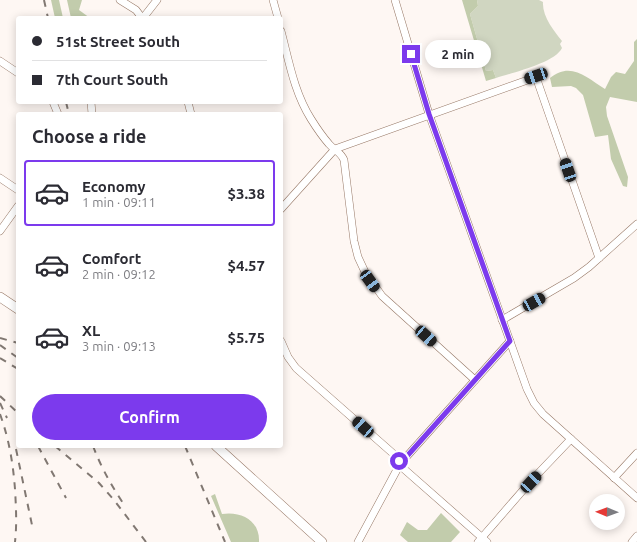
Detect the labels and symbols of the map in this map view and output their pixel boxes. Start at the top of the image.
callout: 2 min [425,40,491,68]
route end [402,45,420,63]
car [523,66,549,86]
car [558,157,578,183]
car [358,268,382,294]
car [521,291,547,313]
car [413,324,439,348]
car [350,415,376,439]
route start [390,452,408,470]
car [518,469,544,495]
north arrow [589,494,625,530]

